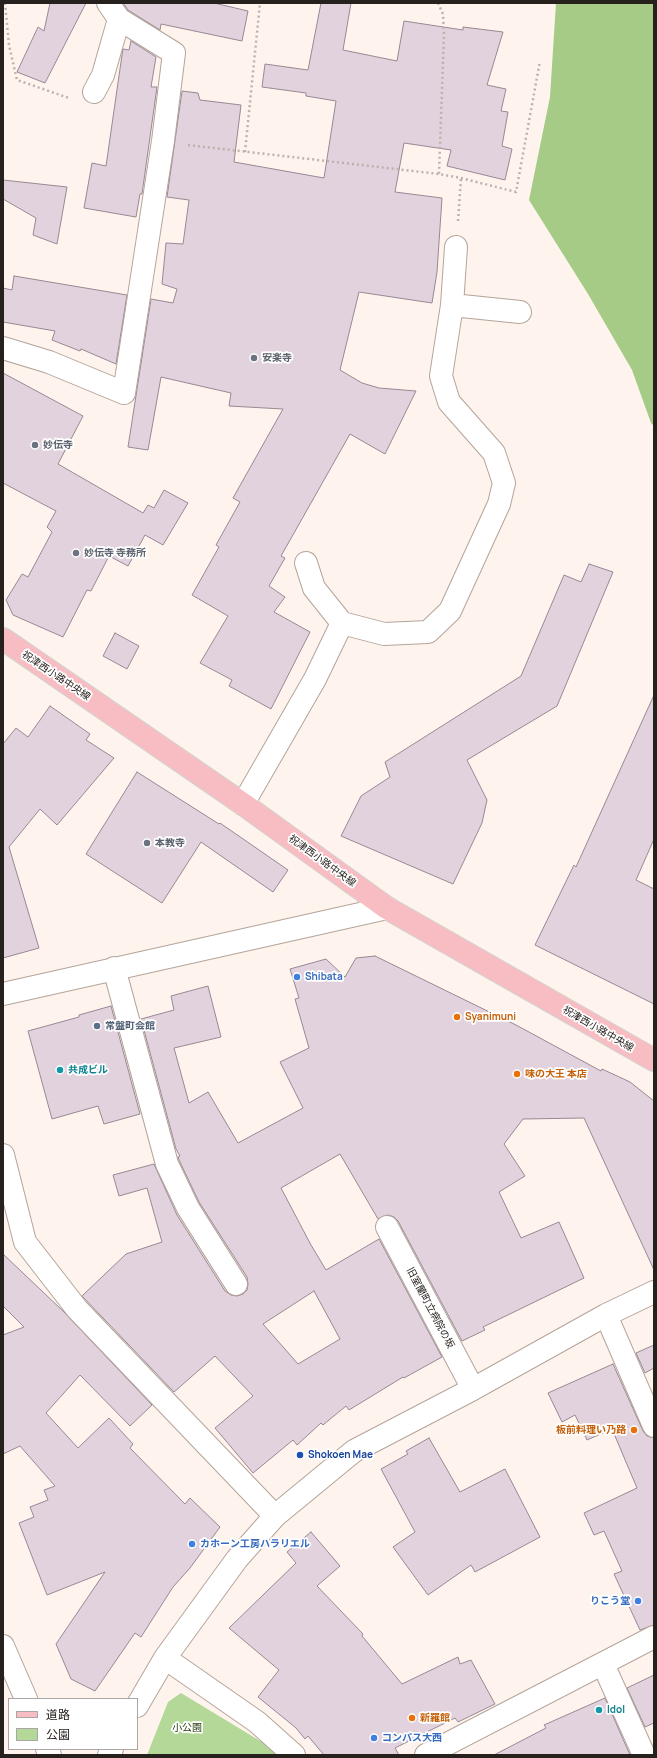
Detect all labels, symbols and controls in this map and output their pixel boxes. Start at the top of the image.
place label: 安楽寺 [262,352,292,364]
marker: 安楽寺 [249,353,259,363]
place label: 妙伝寺 [43,439,73,451]
marker: 妙伝寺 [30,440,40,450]
place label: 妙伝寺 寺務所 [84,547,146,559]
marker: 妙伝寺 寺務所 [71,548,81,558]
street label: 祝津西小路中央線 [19,649,93,703]
street label: 祝津西小路中央線 [286,833,358,889]
place label: 本教寺 [155,837,185,849]
marker: 本教寺 [142,838,152,848]
place label: Shibata [305,971,343,983]
marker: Shibata [292,972,302,982]
street label: 祝津西小路中央線 [560,1004,636,1054]
place label: Syanimuni [465,1011,516,1023]
marker: Syanimuni [452,1012,462,1022]
place label: 常盤町会館 [105,1020,155,1032]
marker: 常盤町会館 [92,1021,102,1031]
place label: 共成ビル [68,1064,108,1076]
marker: 共成ビル [55,1065,65,1075]
place label: 味の大王 本店 [525,1068,587,1080]
marker: 味の大王 本店 [512,1069,522,1079]
street label: 旧室蘭町立病院の坂 [404,1265,456,1351]
place label: 板前料理い乃路 [556,1424,626,1436]
marker: 板前料理い乃路 [629,1425,639,1435]
place label: Shokoen Mae [308,1449,373,1461]
marker: Shokoen Mae [295,1450,305,1460]
place label: カホーン工房ハラリエル [200,1538,310,1550]
marker: カホーン工房ハラリエル [187,1539,197,1549]
place label: りこう堂 [590,1595,630,1607]
marker: りこう堂 [633,1596,643,1606]
legend [8,1698,138,1750]
place label: Idol [607,1704,625,1716]
marker: Idol [594,1705,604,1715]
text: 道路 [46,1706,70,1723]
place label: 新羅館 [420,1712,450,1724]
marker: 新羅館 [407,1713,417,1723]
park label: 小公園 [172,1722,202,1734]
text: 公園 [46,1726,70,1743]
place label: コンパス大西 [382,1732,442,1744]
marker: コンパス大西 [369,1733,379,1743]

